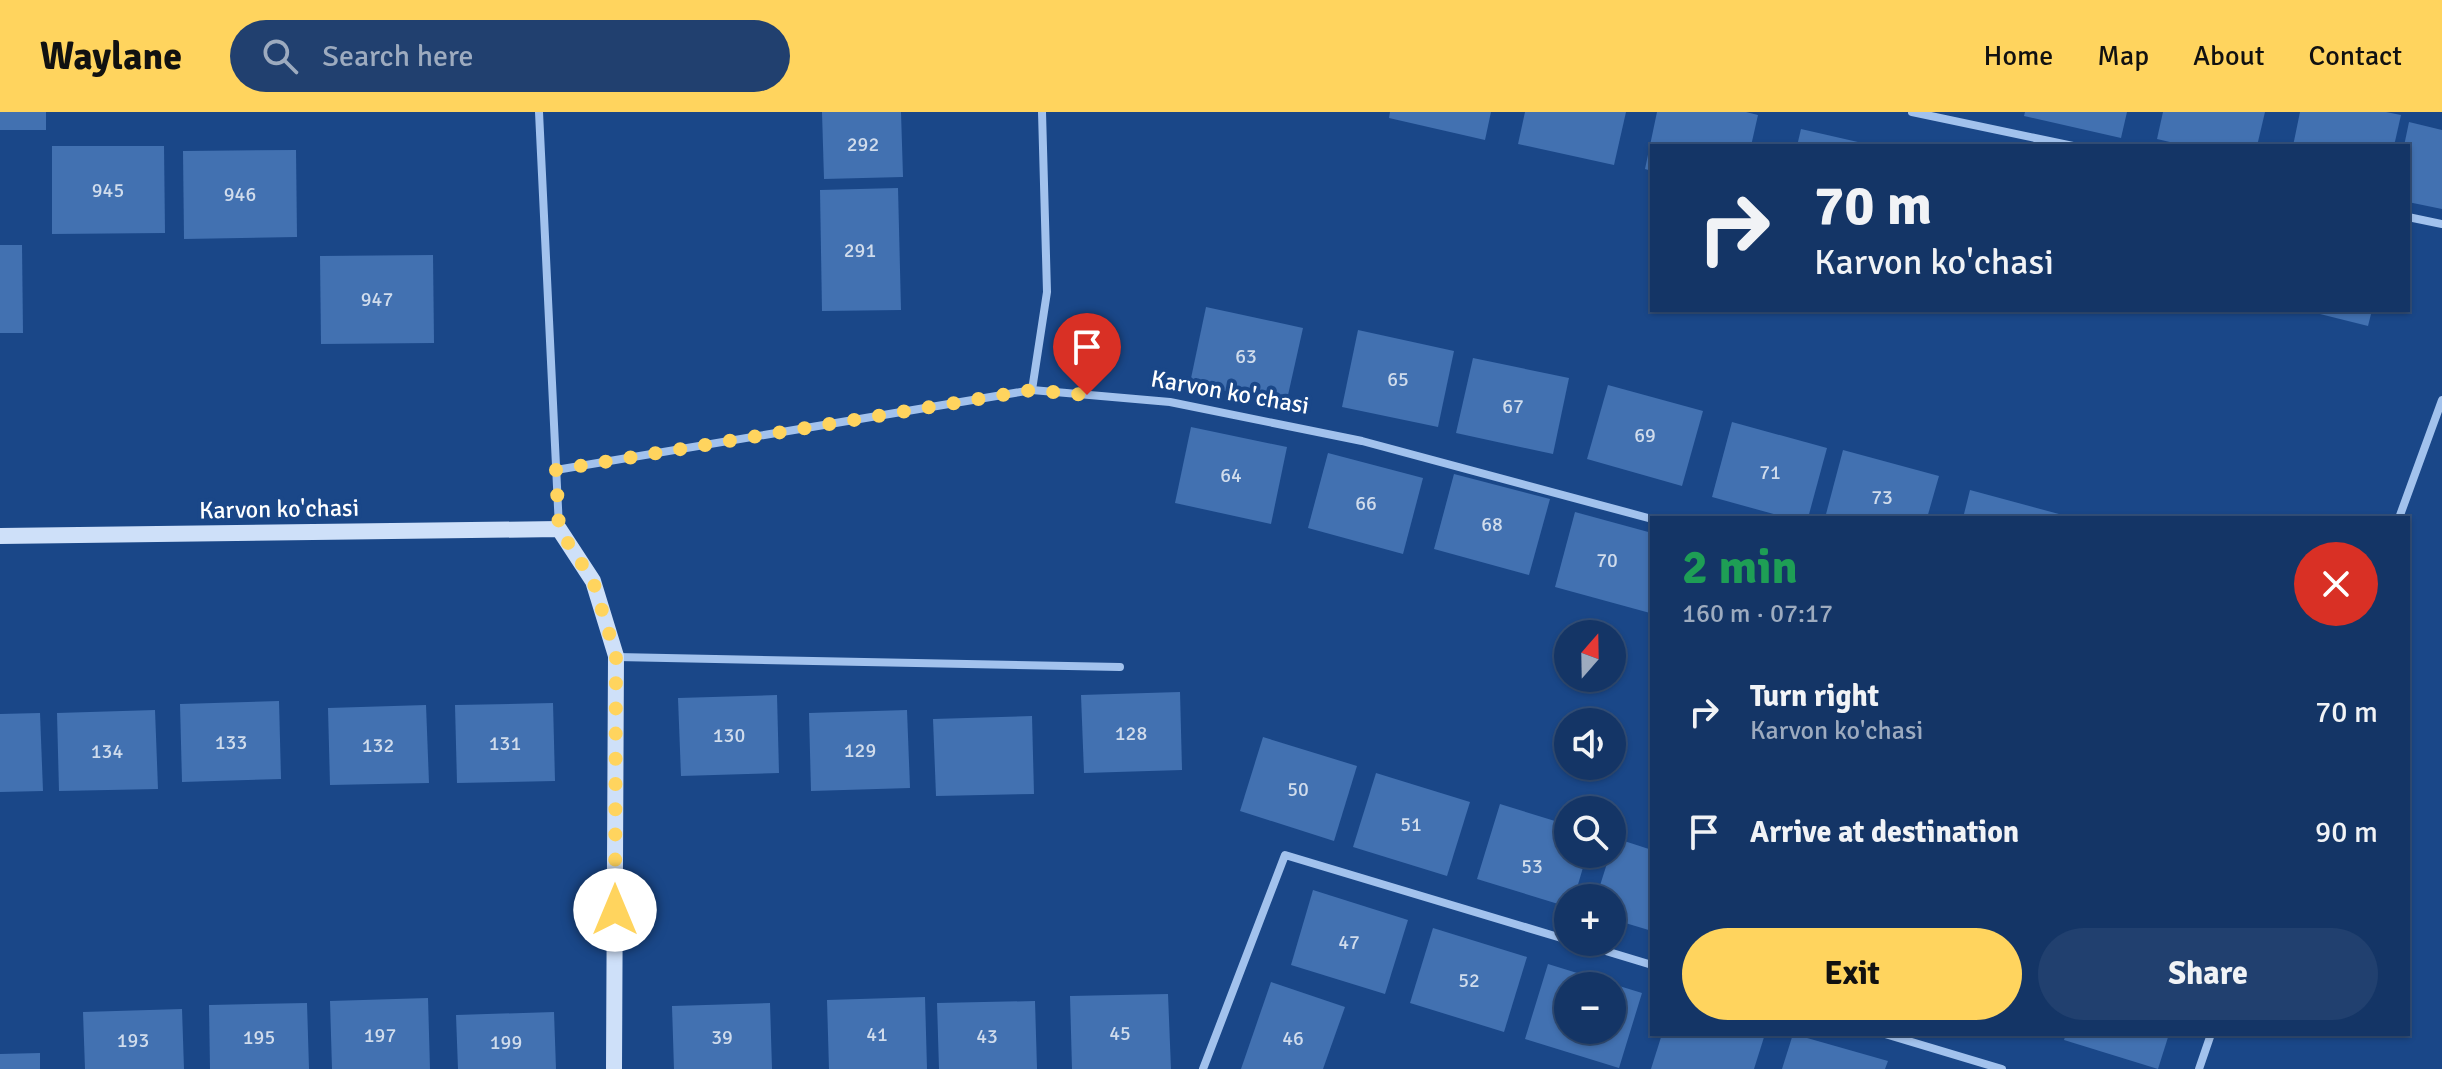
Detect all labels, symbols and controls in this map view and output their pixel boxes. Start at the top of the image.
search box [230,20,790,92]
text: Waylane [40,33,182,80]
icon: search [258,34,302,78]
text: Search here [322,38,474,75]
text: Home [1984,39,2053,73]
text: Map [2097,39,2149,73]
text: About [2193,39,2265,73]
text: Contact [2309,39,2402,73]
house number: 292 [847,132,879,157]
text: 70 m [1814,171,1932,240]
icon: right [1682,176,1786,280]
house number: 945 [92,178,124,203]
house number: 946 [224,182,256,207]
house number: 291 [844,238,876,263]
text: Karvon ko'chasi [1814,240,2054,285]
house number: 947 [361,287,393,312]
pin [1053,313,1121,395]
icon: arrive [1065,325,1109,369]
house number: 63 [1235,344,1257,369]
street label: Karvon ko'chasi [1149,363,1311,421]
house number: 65 [1387,367,1409,392]
house number: 67 [1502,394,1524,419]
house number: 69 [1634,423,1656,448]
house number: 71 [1759,460,1781,485]
house number: 64 [1220,463,1242,488]
house number: 73 [1871,485,1893,510]
house number: 66 [1355,491,1377,516]
street label: Karvon ko'chasi [199,493,359,525]
house number: 68 [1481,512,1503,537]
text: 2 min [1682,538,1798,597]
button: close [2294,542,2378,626]
house number: 70 [1596,548,1618,573]
text: 160 m · 07:17 [1682,598,1833,630]
north arrow [1554,620,1626,692]
map controls [1554,620,1626,1044]
text: Turn right [1750,678,1879,715]
icon: right [1682,690,1726,734]
text: 70 m [2315,694,2378,731]
button: sound [1554,708,1626,780]
text: Karvon ko'chasi [1750,715,1923,747]
house number: 128 [1115,721,1147,746]
house number: 130 [713,723,745,748]
house number: 133 [215,730,247,755]
house number: 131 [489,731,521,756]
house number: 132 [362,733,394,758]
house number: 129 [844,738,876,763]
house number: 134 [91,739,123,764]
house number: 50 [1287,777,1309,802]
button: search [1554,796,1626,868]
icon: arrive [1682,810,1726,854]
house number: 51 [1400,812,1422,837]
text: Arrive at destination [1750,814,2019,851]
text: 90 m [2315,814,2378,851]
house number: 53 [1521,854,1543,879]
position arrow [573,868,657,952]
button: + [1554,884,1626,956]
button: Exit [1682,928,2022,1020]
button: Share [2038,928,2378,1020]
house number: 47 [1338,930,1360,955]
house number: 52 [1458,968,1480,993]
button: − [1554,972,1626,1044]
house number: 45 [1109,1021,1131,1046]
house number: 41 [866,1022,888,1047]
house number: 197 [364,1023,396,1048]
house number: 43 [976,1024,998,1049]
house number: 195 [243,1025,275,1050]
house number: 39 [711,1025,733,1050]
house number: 46 [1282,1026,1304,1051]
house number: 193 [117,1028,149,1053]
house number: 199 [490,1030,522,1055]

